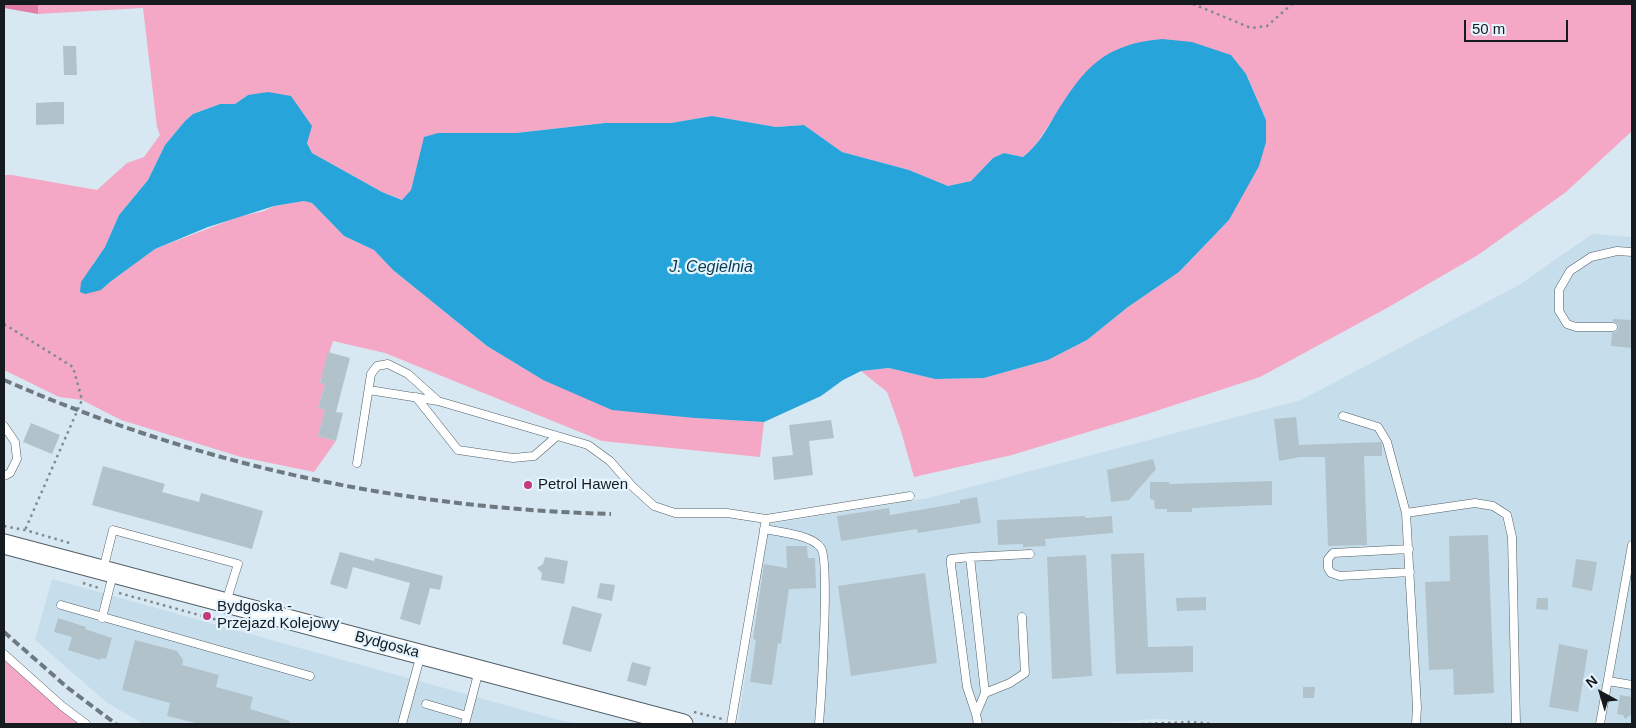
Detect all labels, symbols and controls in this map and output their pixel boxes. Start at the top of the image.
scale bar [1466,10,1570,42]
text: 50 m [1472,20,1505,37]
water label: J. Cegielnia [669,258,753,278]
place label: Petrol Hawen [538,476,628,494]
marker: Petrol Hawen [522,479,534,491]
place label: Bydgoska - Przejazd Kolejowy [217,598,340,633]
marker: Bydgoska - Przejazd Kolejowy [201,610,213,622]
street label: Bydgoska [353,628,421,662]
north arrow [1576,668,1626,718]
text: N [1583,672,1601,691]

